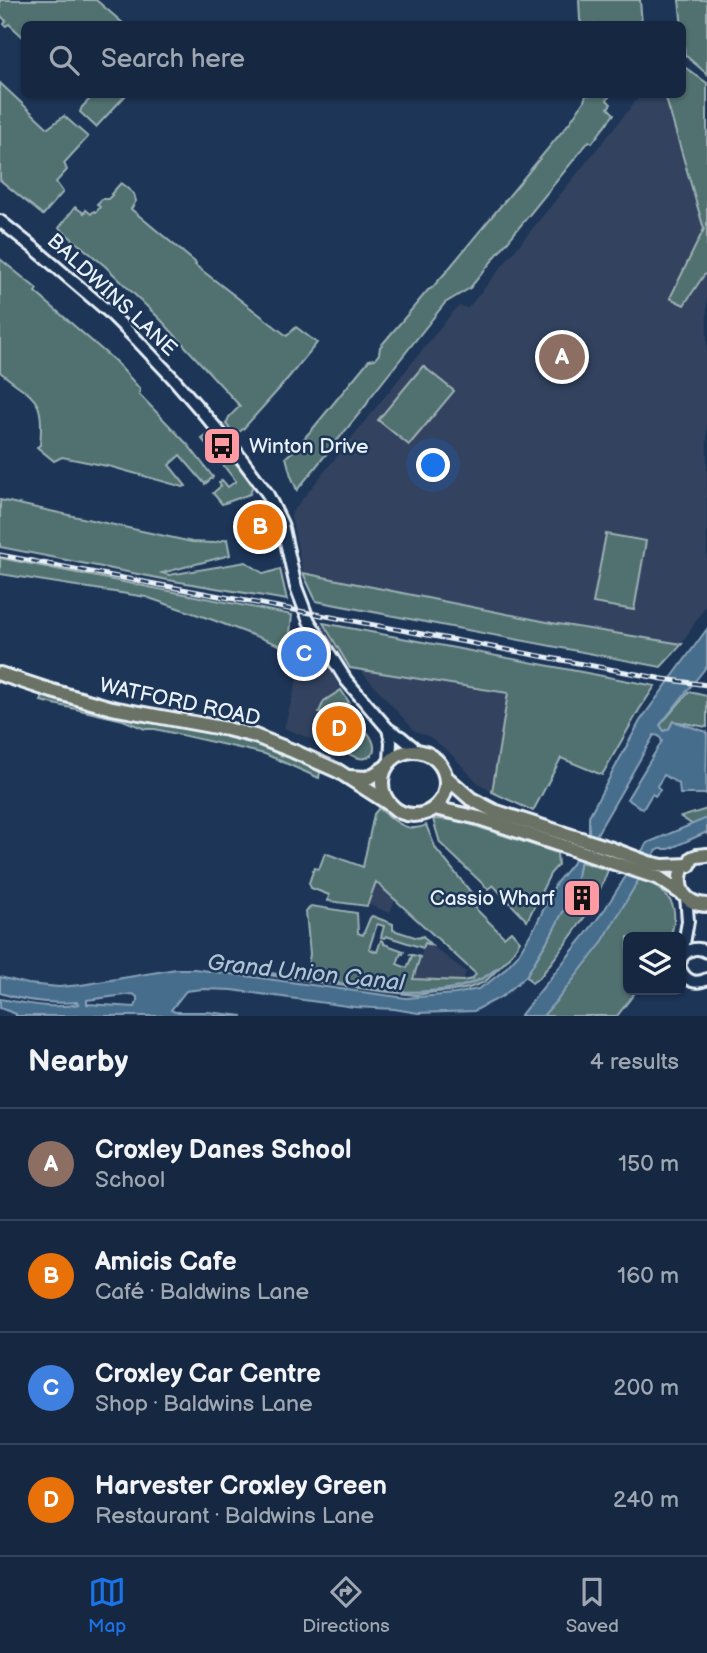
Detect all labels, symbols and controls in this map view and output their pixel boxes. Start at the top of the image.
search box [21,21,686,98]
icon: search [45,41,83,79]
text: Search here [101,44,245,75]
street label: BALDWINS LANE [42,228,182,362]
pin: A [539,331,585,383]
bus stop icon: Winton Drive [201,425,243,467]
place label: Winton Drive [249,434,369,459]
your location [416,448,450,482]
pin: B [237,501,283,553]
pin: C [281,628,327,680]
street label: WATFORD ROAD [97,673,263,731]
pin: D [316,703,362,755]
building icon: Cassio Wharf [561,877,603,919]
place label: Cassio Wharf [430,886,556,911]
map controls [623,932,686,995]
button: layers [623,932,686,995]
water label: Grand Union Canal [206,949,407,997]
text: Nearby [28,1044,128,1080]
text: 4 results [590,1048,679,1076]
text: Croxley Danes School [95,1135,352,1166]
text: A [44,1150,58,1178]
text: 150 m [618,1150,679,1178]
text: School [95,1166,165,1194]
text: Amicis Cafe [95,1247,237,1278]
text: B [43,1262,59,1290]
text: 160 m [617,1262,679,1290]
text: Café · Baldwins Lane [95,1278,309,1306]
text: Croxley Car Centre [95,1359,321,1390]
text: C [43,1374,59,1402]
text: 200 m [613,1374,679,1402]
text: Shop · Baldwins Lane [95,1390,313,1418]
text: Harvester Croxley Green [95,1471,387,1502]
text: D [43,1486,59,1514]
text: 240 m [613,1486,679,1514]
text: Restaurant · Baldwins Lane [95,1502,374,1530]
tab: Map [88,1573,126,1638]
tab: Directions [302,1573,390,1638]
tab: Saved [566,1573,619,1638]

